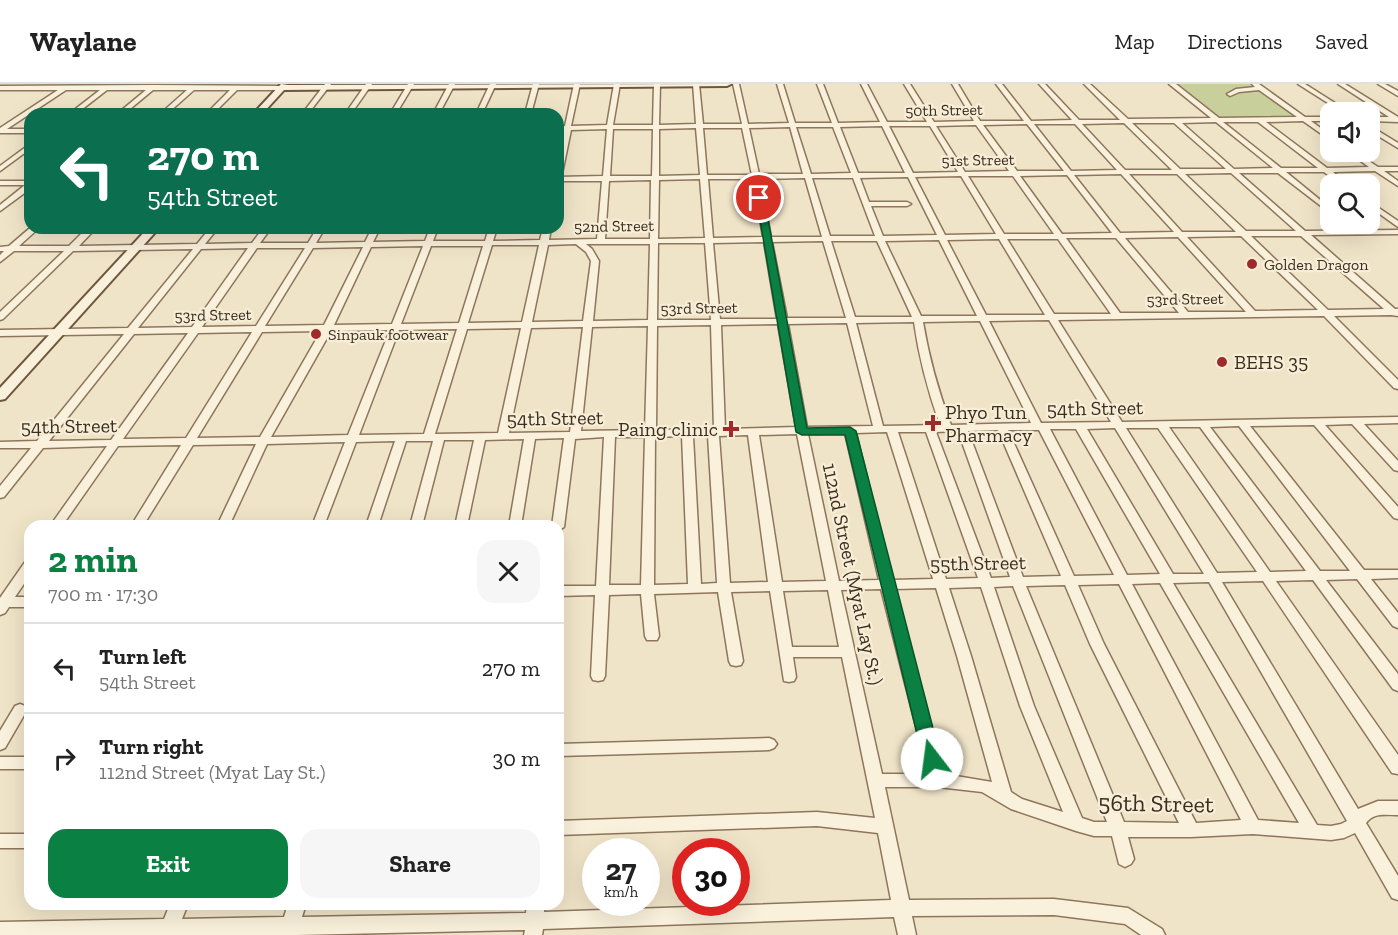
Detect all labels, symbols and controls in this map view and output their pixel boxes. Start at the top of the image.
text: Waylane [30,25,137,58]
text: Map [1115,29,1155,54]
text: Directions [1188,29,1282,54]
text: Saved [1315,29,1368,54]
street label: 50th Street [905,100,983,120]
map controls [1320,102,1380,234]
button: sound [1320,102,1380,162]
text: 270 m [147,130,259,181]
icon: left [48,132,126,210]
street label: 51st Street [941,150,1015,170]
pin [733,172,784,223]
button: search [1320,174,1380,234]
text: 54th Street [147,181,278,213]
icon: arrive [742,181,775,214]
street label: 52nd Street [574,216,654,236]
place label: Golden Dragon [1264,255,1369,274]
marker: Golden Dragon [1245,257,1259,271]
street label: 53rd Street [1146,289,1224,309]
street label: 53rd Street [660,298,738,318]
street label: 53rd Street [174,305,252,325]
place label: Sinpauk footwear [328,325,449,344]
marker: Sinpauk footwear [309,327,323,341]
place label: BEHS 35 [1234,350,1308,374]
marker: BEHS 35 [1215,355,1229,369]
street label: 54th Street [1046,395,1144,421]
place label: Phyo Tun Pharmacy [945,400,1033,447]
street label: 54th Street [506,405,604,431]
street label: 54th Street [20,413,118,439]
marker: Phyo Tun Pharmacy [926,416,940,430]
place label: Paing clinic [618,417,718,441]
marker: Paing clinic [722,420,740,438]
street label: 112nd Street (Myat Lay St.) [818,461,888,687]
text: 2 min [48,538,138,581]
button: close [477,540,540,603]
street label: 55th Street [930,550,1027,576]
text: 700 m · 17:30 [48,582,158,606]
text: Turn left [99,643,186,670]
icon: left [48,652,81,685]
text: 270 m [482,655,540,682]
text: 54th Street [99,670,196,694]
position arrow [900,727,964,791]
text: Turn right [99,733,203,760]
icon: right [48,742,81,775]
text: 30 m [493,745,540,772]
text: 112nd Street (Myat Lay St.) [99,760,325,784]
street label: 56th Street [1098,787,1214,819]
button: Exit [48,829,288,898]
button: Share [300,829,540,898]
speed limit sign: 30 [672,838,750,916]
text: 27 [606,852,636,888]
text: km/h [604,883,638,901]

